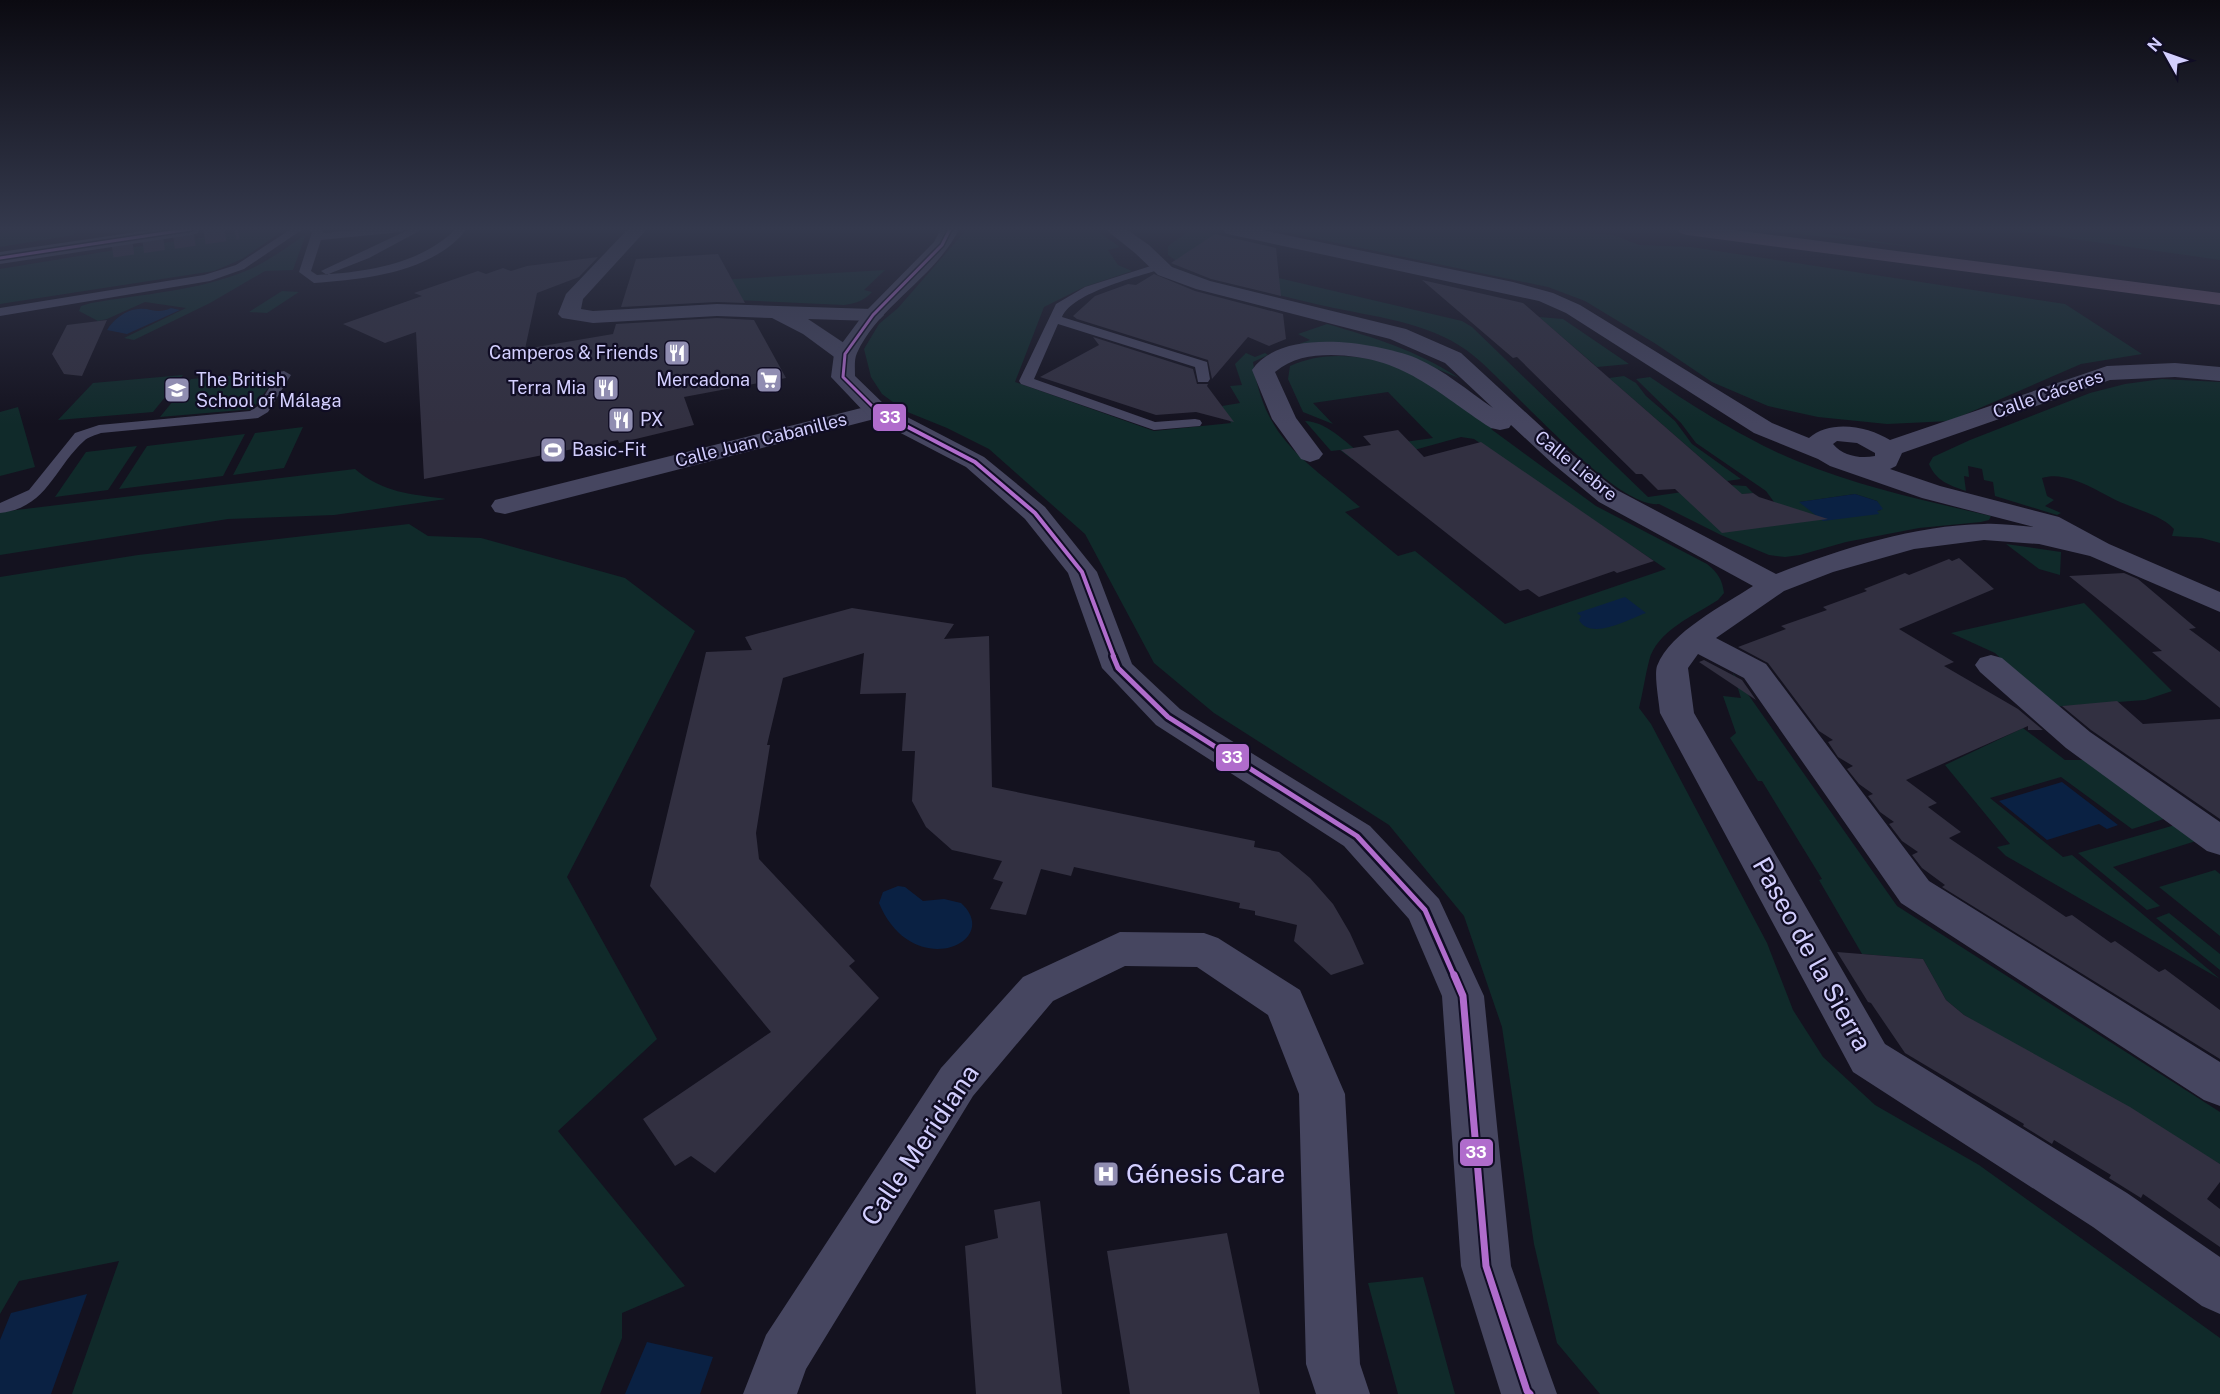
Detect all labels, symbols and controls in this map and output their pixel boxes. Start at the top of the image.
north arrow [2136,24,2196,84]
text: N [2144,34,2166,56]
restaurant icon: Camperos & Friends [662,338,692,368]
place label: Camperos & Friends [489,342,658,363]
supermarket icon: Mercadona [754,365,784,395]
street label: Calle Cáceres [1990,365,2106,422]
place label: The British School of Málaga [196,369,341,411]
place label: Mercadona [656,369,750,390]
restaurant icon: Terra Mia [591,373,621,403]
school or university icon: The British School of Málaga [162,375,192,405]
place label: Terra Mia [508,377,586,398]
line badge: 33 [872,403,907,432]
restaurant icon: PX [606,405,636,435]
street label: Calle Juan Cabanilles [673,408,849,471]
text: 33 [879,408,901,427]
place label: PX [640,409,663,430]
street label: Calle Liebre [1531,426,1622,505]
sports icon: Basic-Fit [538,435,568,465]
place label: Basic-Fit [572,439,646,460]
line badge: 33 [1215,743,1250,772]
text: 33 [1221,748,1243,767]
street label: Paseo de la Sierra [1746,852,1879,1056]
street label: Calle Meridiana [854,1058,985,1231]
line badge: 33 [1459,1138,1494,1167]
text: 33 [1465,1143,1487,1162]
place label: Génesis Care [1126,1158,1285,1189]
hospital icon: Génesis Care [1091,1159,1121,1189]

